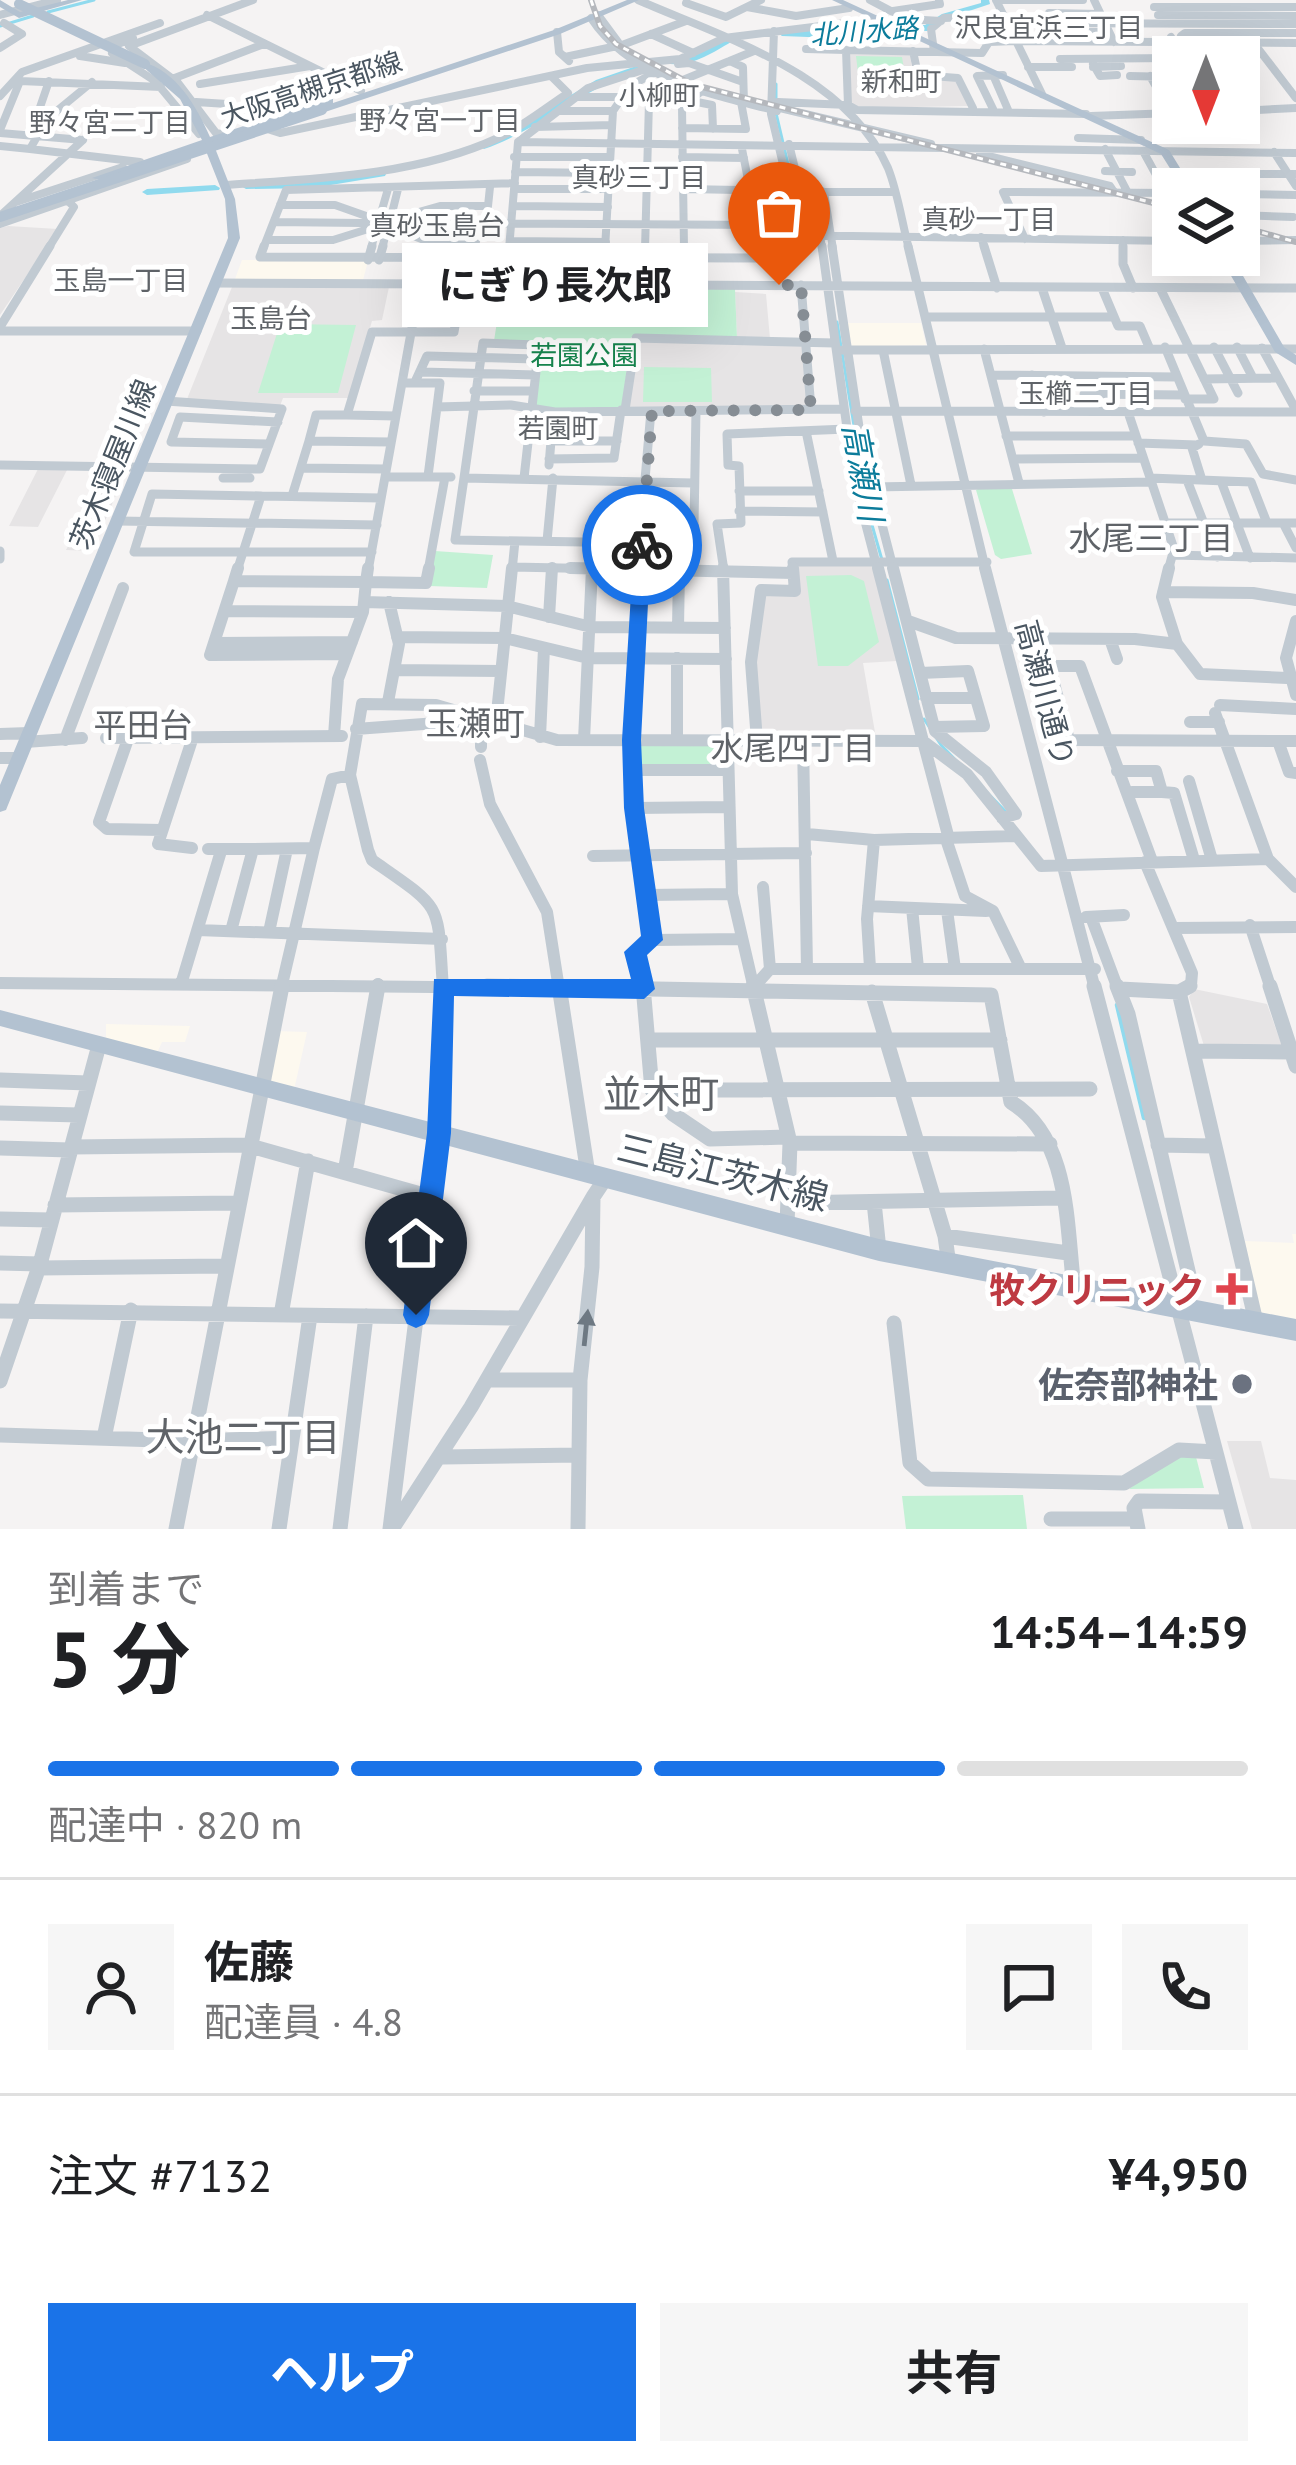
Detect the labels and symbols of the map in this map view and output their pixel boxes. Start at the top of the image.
water label: 北川水路 [809,10,921,52]
district label: 沢良宜浜三丁目 [955,10,1144,44]
north arrow [1152,36,1260,144]
street label: 大阪高槻京都線 [216,44,406,134]
district label: 新和町 [861,64,942,98]
district label: 小柳町 [619,78,700,112]
district label: 野々宮一丁目 [359,103,521,137]
district label: 野々宮二丁目 [29,105,191,139]
district label: 真砂三丁目 [572,160,707,194]
pin [728,162,830,285]
district label: 真砂一丁目 [922,202,1057,236]
district label: 真砂玉島台 [370,208,505,242]
callout: にぎり長次郎 [401,243,707,327]
district label: 玉島一丁目 [54,263,189,297]
district label: 玉島台 [231,301,312,335]
park label: 若園公園 [530,338,638,372]
street label: 茨木寝屋川線 [60,373,164,555]
district label: 玉櫛二丁目 [1019,376,1154,410]
district label: 若園町 [518,411,599,445]
water label: 高瀬川 [834,420,894,527]
courier [582,485,702,605]
district label: 水尾三丁目 [1069,516,1234,559]
street label: 高瀬川通り [1008,616,1084,770]
district label: 玉瀬町 [426,701,525,744]
district label: 平田台 [94,703,193,746]
district label: 水尾四丁目 [711,726,876,769]
district label: 並木町 [602,1068,720,1119]
street label: 三島江茨木線 [613,1123,833,1221]
pin [365,1192,467,1315]
place label: 牧クリニック [989,1266,1205,1313]
marker: 牧クリニック [1216,1273,1248,1305]
one-way arrow [576,1309,595,1346]
place label: 佐奈部神社 [1038,1361,1218,1408]
marker: 佐奈部神社 [1229,1371,1255,1397]
district label: 大池二丁目 [145,1411,341,1462]

